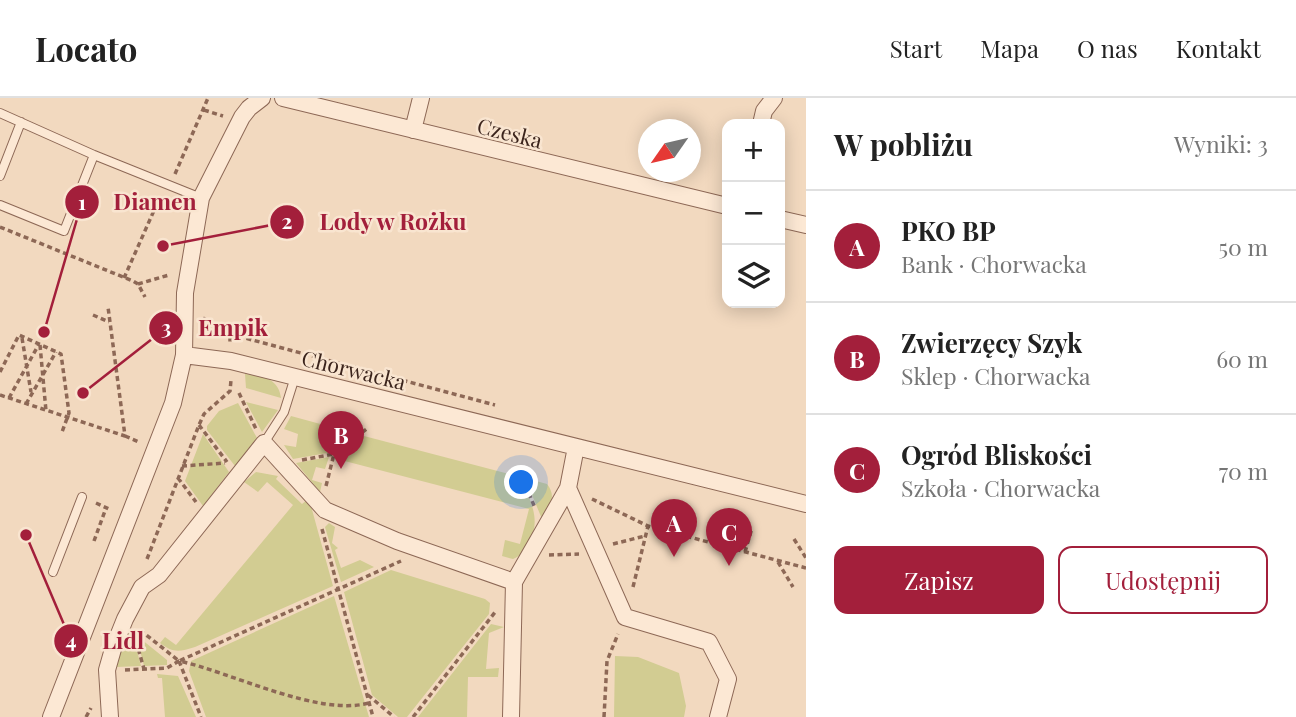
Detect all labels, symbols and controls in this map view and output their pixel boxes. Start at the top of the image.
text: Locato [35,26,137,70]
text: Start [890,32,942,64]
text: Mapa [980,32,1039,64]
text: O nas [1077,32,1138,64]
text: Kontakt [1176,32,1261,64]
street label: Czeska [474,110,546,154]
north arrow [638,119,701,182]
map controls [722,119,785,308]
button: + [722,119,785,182]
text: W pobliżu [834,124,973,164]
text: Wyniki: 3 [1174,128,1268,159]
callout: Diamen [64,180,210,224]
button: − [722,182,785,245]
text: Diamen [113,185,197,216]
text: 1 [78,187,86,215]
callout: Lody w Rożku [269,200,481,244]
text: Lody w Rożku [320,205,466,236]
text: 2 [282,206,293,234]
text: PKO BP [901,213,996,248]
text: A [849,231,865,262]
text: 50 m [1219,231,1268,262]
button: layers [722,245,785,308]
text: Bank · Chorwacka [901,248,1087,279]
callout: Empik [149,306,282,350]
text: Empik [198,311,268,342]
text: 3 [161,312,171,340]
text: Zwierzęcy Szyk [901,325,1082,360]
street label: Chorwacka [299,343,409,396]
text: B [849,343,865,374]
text: 60 m [1216,343,1268,374]
text: Sklep · Chorwacka [901,360,1091,391]
pin: B [318,411,364,469]
text: Ogród Bliskości [901,437,1092,472]
text: C [849,455,865,486]
text: 70 m [1219,455,1268,486]
your location [504,465,538,499]
text: Szkoła · Chorwacka [901,472,1100,503]
pin: A [651,499,697,557]
pin: C [706,508,752,566]
button: Zapisz [834,546,1044,614]
button: Udostępnij [1058,546,1268,614]
callout: Lidl [53,619,158,663]
text: Lidl [102,624,144,655]
text: 4 [65,625,77,653]

